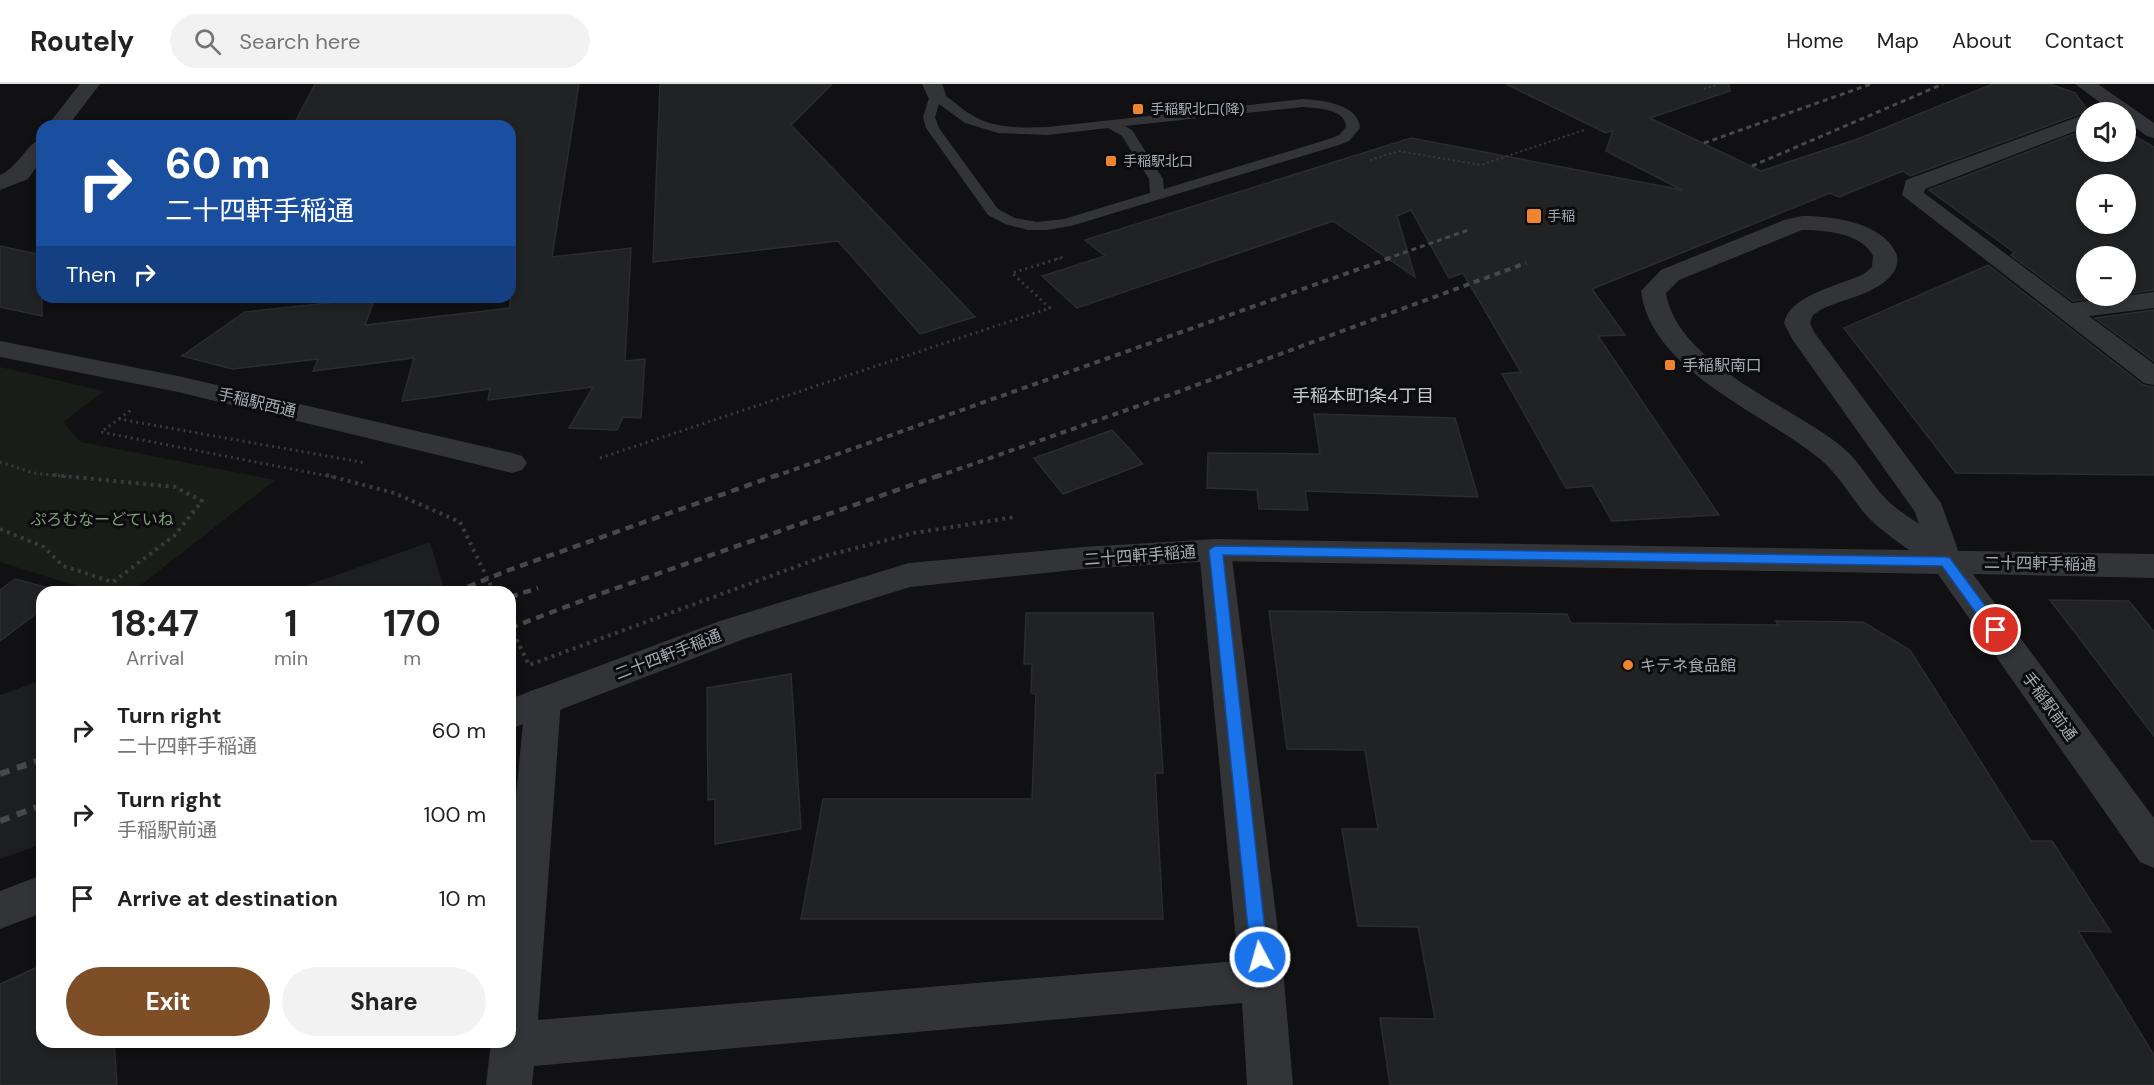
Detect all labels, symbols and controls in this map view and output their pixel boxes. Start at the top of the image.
search box [170,14,590,68]
text: Routely [30,23,134,60]
icon: search [191,25,224,58]
text: Search here [239,27,361,56]
text: Home [1786,27,1844,55]
text: Map [1877,27,1919,55]
text: About [1952,27,2012,55]
text: Contact [2045,27,2124,55]
place label: 手稲駅北口(降) [1150,100,1244,118]
marker: 手稲駅北口(降) [1131,102,1145,116]
map controls [2076,102,2136,306]
button: sound [2076,102,2136,162]
text: 60 m [165,136,271,191]
icon: right [66,144,144,222]
place label: 手稲駅北口 [1123,152,1193,170]
marker: 手稲駅北口 [1104,154,1118,168]
button: + [2076,174,2136,234]
text: 二十四軒手稲通 [165,193,354,228]
marker: 手稲 [1525,207,1543,225]
place label: 手稲 [1547,207,1575,225]
button: − [2076,246,2136,306]
icon: right [128,258,161,291]
text: Then [66,260,116,289]
place label: 手稲駅南口 [1682,355,1762,376]
marker: 手稲駅南口 [1663,358,1677,372]
street label: 手稲駅西通 [216,383,298,422]
district label: 手稲本町1条4丁目 [1292,384,1434,408]
park label: ぷろむなーどていね [30,509,174,530]
street label: 二十四軒手稲通 [1083,541,1197,570]
street label: 二十四軒手稲通 [1984,552,2096,575]
text: 18:47 [111,600,199,647]
text: 1 [285,600,298,647]
text: 170 [383,600,441,647]
pin [1970,604,2021,655]
icon: arrive [1979,613,2012,646]
street label: 二十四軒手稲通 [612,625,724,684]
text: Arrival [126,645,184,671]
text: min [274,645,308,671]
text: m [403,645,421,671]
place label: キテネ食品館 [1640,655,1736,676]
marker: キテネ食品館 [1621,658,1635,672]
street label: 手稲駅前通 [2018,668,2082,745]
text: Turn right [117,701,222,730]
icon: right [66,714,99,747]
text: 60 m [432,716,486,745]
text: 二十四軒手稲通 [117,733,257,759]
text: Turn right [117,785,222,814]
icon: right [66,798,99,831]
text: 100 m [424,800,486,829]
text: 手稲駅前通 [117,817,217,843]
icon: arrive [66,882,99,915]
text: Arrive at destination [117,884,338,913]
text: 10 m [439,884,486,913]
position arrow [1228,925,1292,989]
button: Exit [66,967,270,1036]
button: Share [282,967,486,1036]

